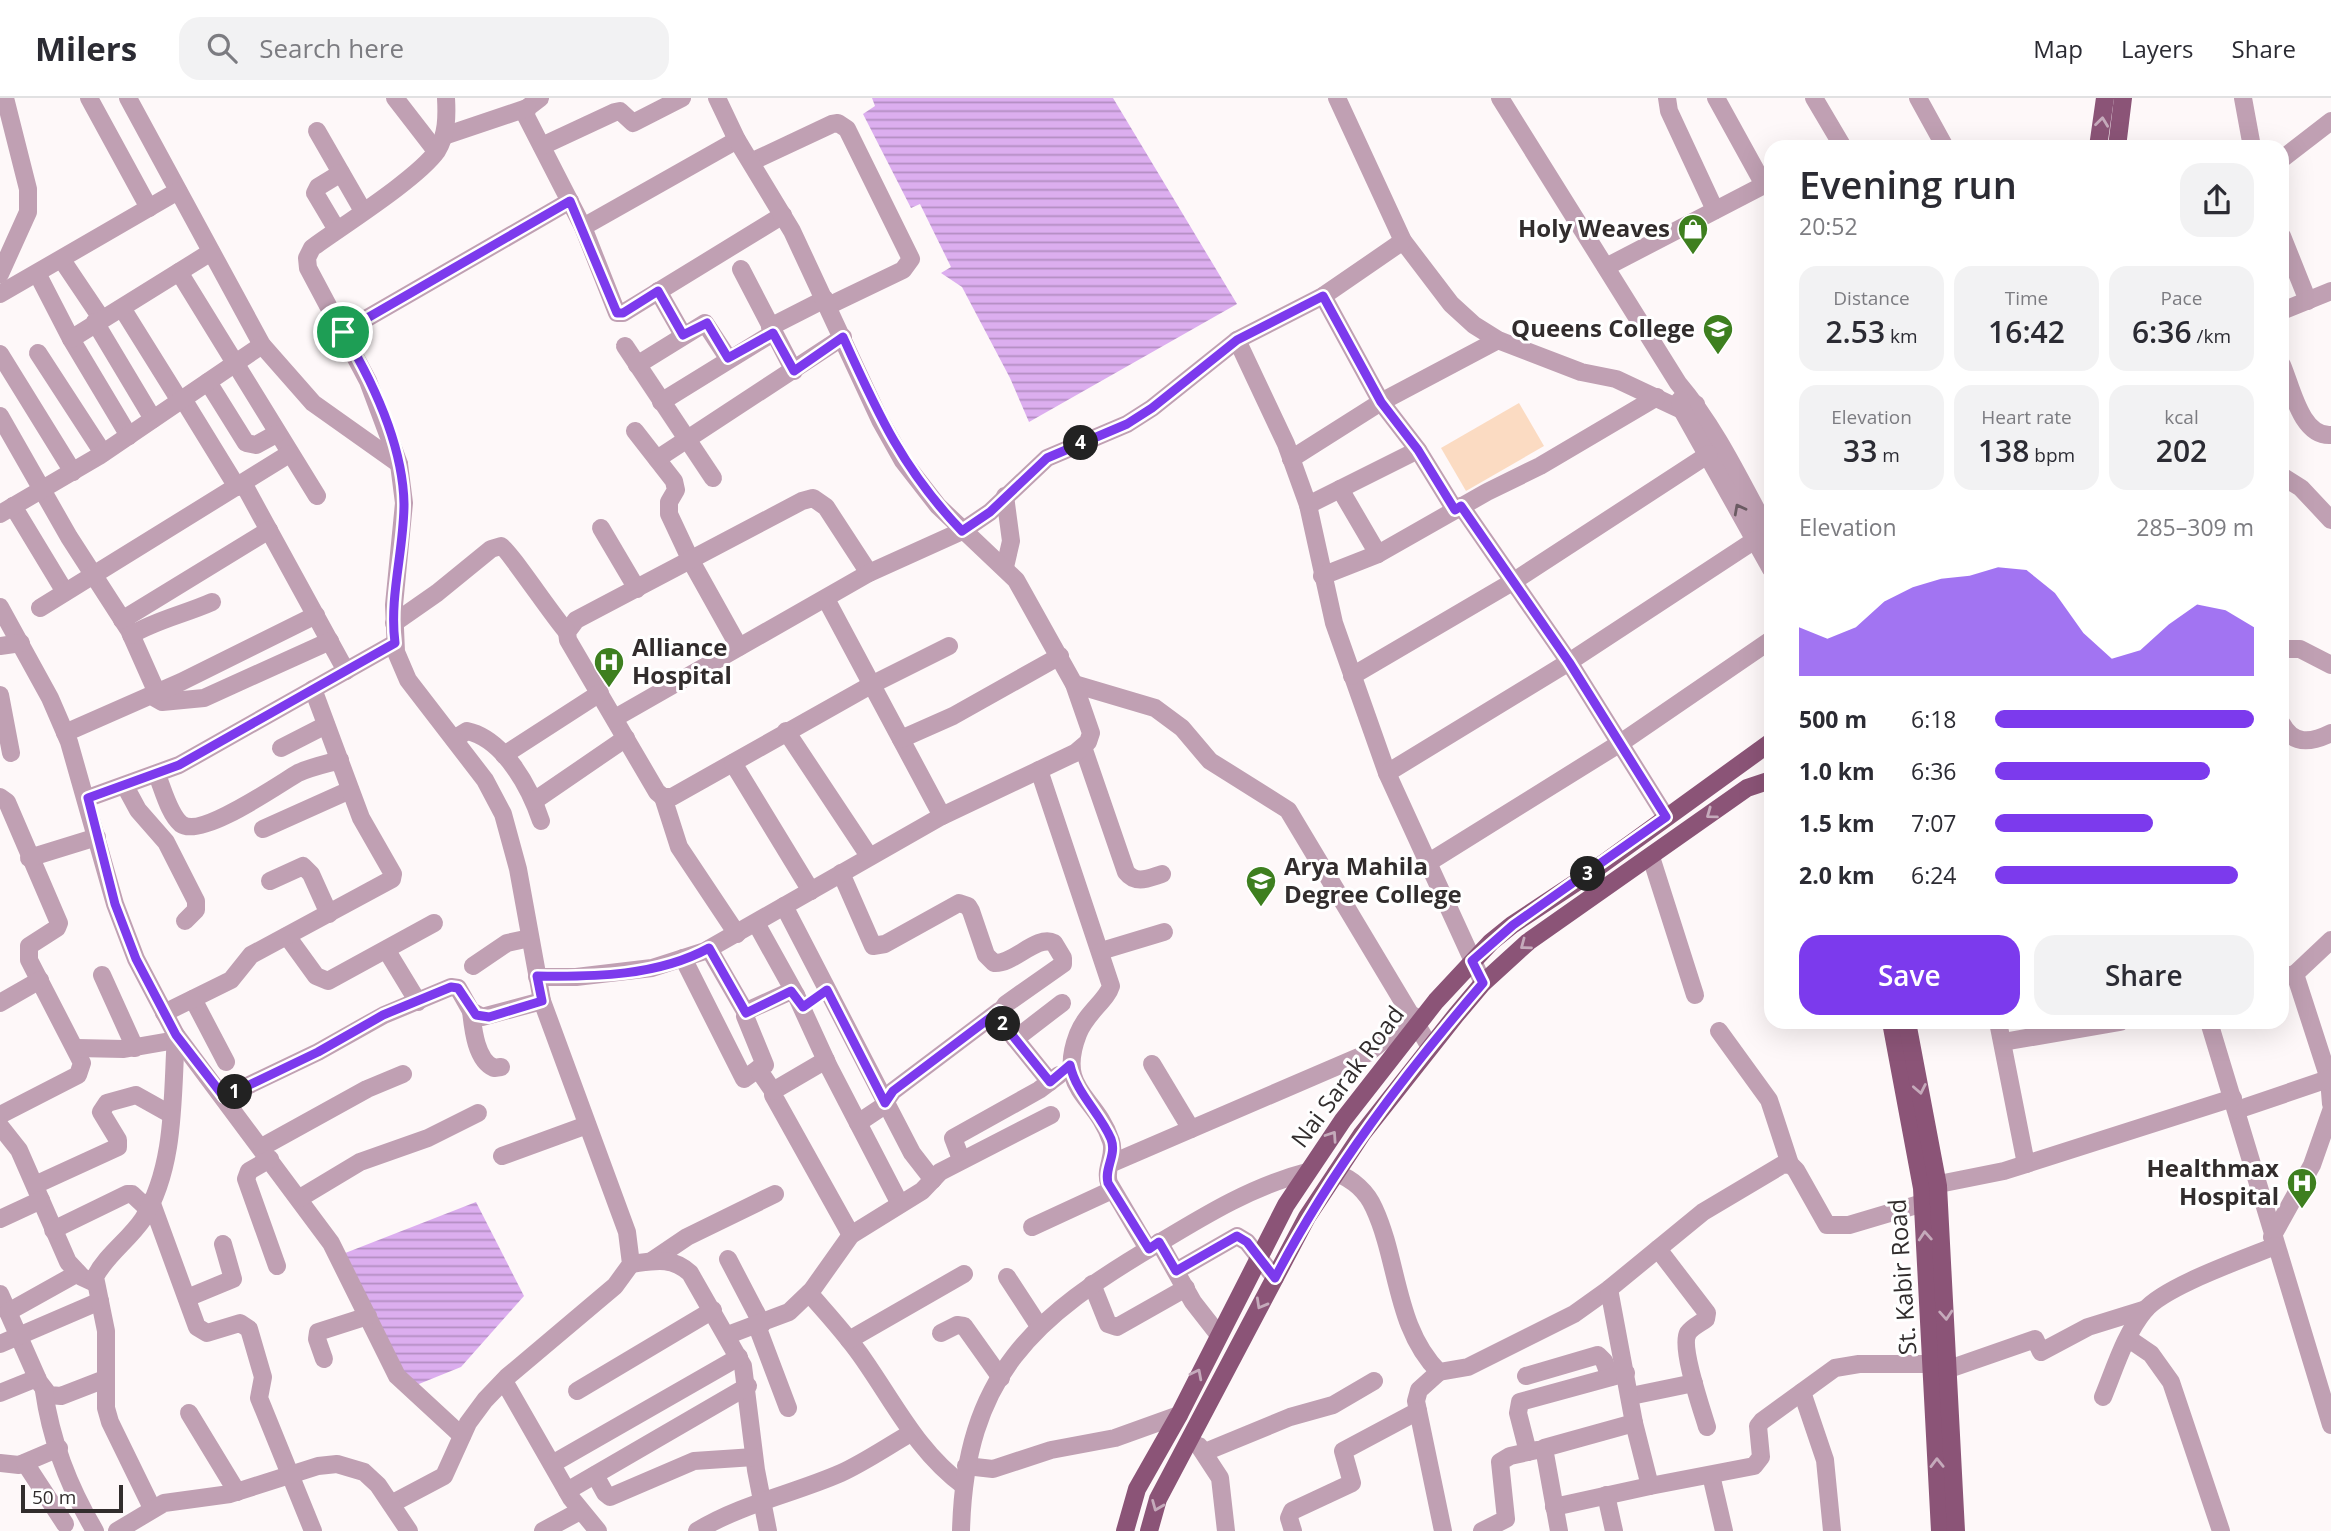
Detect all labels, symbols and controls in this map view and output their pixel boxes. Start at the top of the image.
search box [179,17,669,80]
text: Milers [35,26,137,71]
icon: search [203,29,241,67]
text: Search here [259,30,404,66]
text: Map [2033,32,2083,65]
text: Layers [2121,32,2194,65]
text: Share [2232,32,2296,65]
one-way arrow [2094,117,2109,128]
text: Evening run [1799,158,2017,210]
button: share [2180,163,2254,237]
text: 20:52 [1799,210,1858,242]
place label: Holy Weaves [1518,211,1670,244]
shop icon: Holy Weaves [1676,212,1710,256]
text: Distance [1833,285,1910,311]
text: Time [2005,285,2048,311]
text: Pace [2161,285,2202,311]
pin [313,302,373,362]
place label: Queens College [1511,311,1695,344]
text: 2.53 [1825,311,1885,352]
text: 16:42 [1988,311,2065,352]
text: 6:36 [2132,311,2192,352]
school or university icon: Queens College [1701,312,1735,356]
icon: arrive [324,313,362,351]
text: km [1885,323,1918,349]
text: /km [2192,323,2231,349]
text: Elevation [1831,404,1912,430]
text: Heart rate [1981,404,2072,430]
text: kcal [2164,404,2199,430]
pin: 4 [1064,426,1098,460]
text: 4 [1075,429,1086,455]
text: 33 [1843,430,1877,471]
text: 138 [1978,430,2029,471]
text: 202 [2156,430,2207,471]
text: m [1877,442,1900,468]
text: bpm [2029,442,2075,468]
one-way arrow [1733,504,1747,516]
text: Elevation [1799,511,1897,543]
text: 285–309 m [2136,511,2254,543]
place label: Alliance Hospital [632,630,732,691]
hospital icon: Alliance Hospital [592,645,626,689]
text: 500 m [1799,703,1867,735]
text: 6:18 [1911,703,1957,735]
text: 1.0 km [1799,755,1875,787]
text: 6:36 [1911,755,1957,787]
one-way arrow [1706,806,1719,818]
text: 1.5 km [1799,807,1875,839]
text: 7:07 [1911,807,1957,839]
place label: Arya Mahila Degree College [1284,849,1462,910]
pin: 3 [1570,856,1606,892]
text: 2.0 km [1799,859,1875,891]
text: 6:24 [1911,859,1957,891]
text: 3 [1582,860,1593,886]
school or university icon: Arya Mahila Degree College [1244,864,1278,908]
button: Save [1799,935,2020,1015]
button: Share [2034,935,2254,1015]
one-way arrow [1520,937,1533,949]
street label: Nai Sarak Road [1283,999,1411,1154]
pin: 2 [986,1006,1020,1042]
text: 2 [997,1010,1008,1036]
pin: 1 [218,1074,252,1110]
text: 1 [229,1078,240,1104]
one-way arrow [1911,1083,1926,1095]
one-way arrow [1324,1131,1336,1144]
place label: Healthmax Hospital [2147,1151,2279,1212]
hospital icon: Healthmax Hospital [2285,1166,2319,1210]
street label: St. Kabir Road [1880,1198,1923,1356]
one-way arrow [1918,1230,1933,1241]
one-way arrow [1256,1297,1269,1309]
one-way arrow [1938,1309,1953,1320]
one-way arrow [1188,1369,1202,1381]
one-way arrow [1929,1457,1944,1468]
scale bar [21,1482,122,1514]
text: 50 m [32,1484,76,1510]
one-way arrow [1151,1499,1165,1511]

